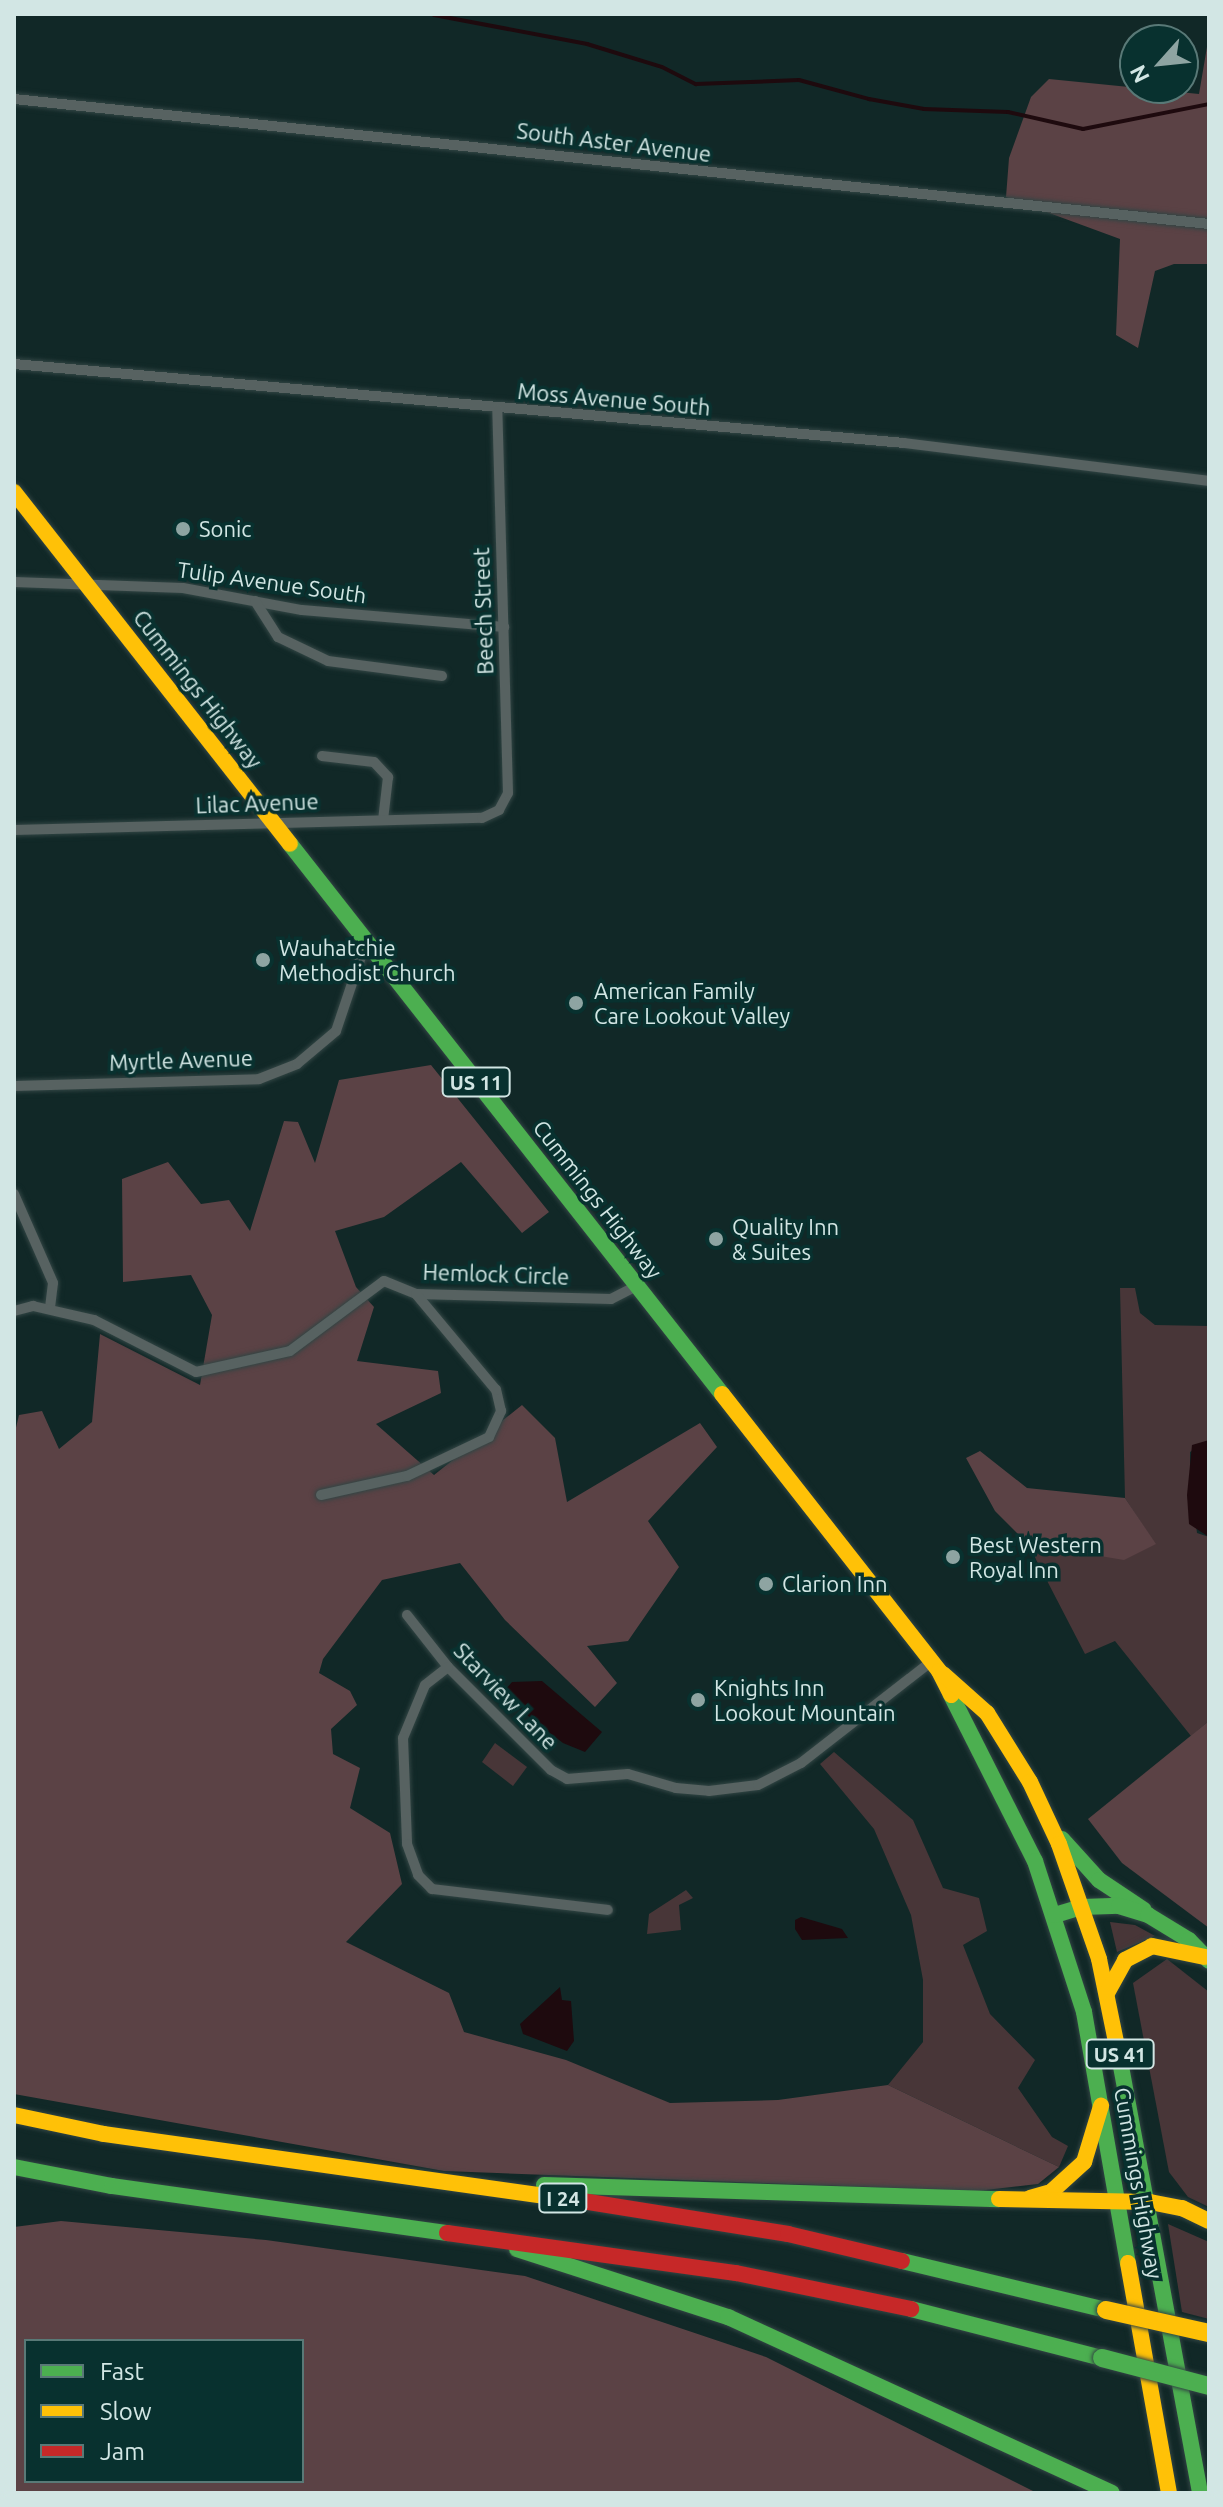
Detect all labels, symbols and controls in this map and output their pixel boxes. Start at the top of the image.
north arrow [1119,24,1199,104]
text: N [1124,61,1154,87]
street label: South Aster Avenue [515,117,713,167]
street label: Moss Avenue South [516,377,712,421]
place label: Sonic [199,516,252,542]
marker: Sonic [174,520,192,538]
street label: Beech Street [468,547,498,675]
street label: Tulip Avenue South [176,556,368,608]
street label: Cummings Highway [128,605,268,773]
street label: Lilac Avenue [195,788,319,818]
place label: Wauhatchie Methodist Church [279,934,456,986]
marker: Wauhatchie Methodist Church [254,951,272,969]
place label: American Family Care Lookout Valley [594,977,790,1028]
marker: American Family Care Lookout Valley [565,992,587,1014]
street label: Myrtle Avenue [109,1044,253,1076]
road number: US 11 [440,1066,512,1098]
street label: Cummings Highway [528,1115,668,1283]
place label: Quality Inn & Suites [732,1213,839,1264]
marker: Quality Inn & Suites [707,1230,725,1248]
street label: Hemlock Circle [422,1258,570,1290]
place label: Best Western Royal Inn [969,1531,1102,1582]
marker: Best Western Royal Inn [944,1548,962,1566]
place label: Clarion Inn [782,1571,888,1597]
marker: Clarion Inn [757,1575,775,1593]
street label: Starview Lane [449,1637,563,1755]
place label: Knights Inn Lookout Mountain [714,1674,896,1726]
marker: Knights Inn Lookout Mountain [689,1691,707,1709]
road number: US 41 [1084,2038,1156,2070]
street label: Cummings Highway [1109,2085,1169,2281]
road number: I 24 [537,2182,589,2214]
legend [24,2339,304,2483]
text: Fast [100,2358,144,2385]
text: Slow [100,2398,152,2425]
text: Jam [100,2438,145,2465]

